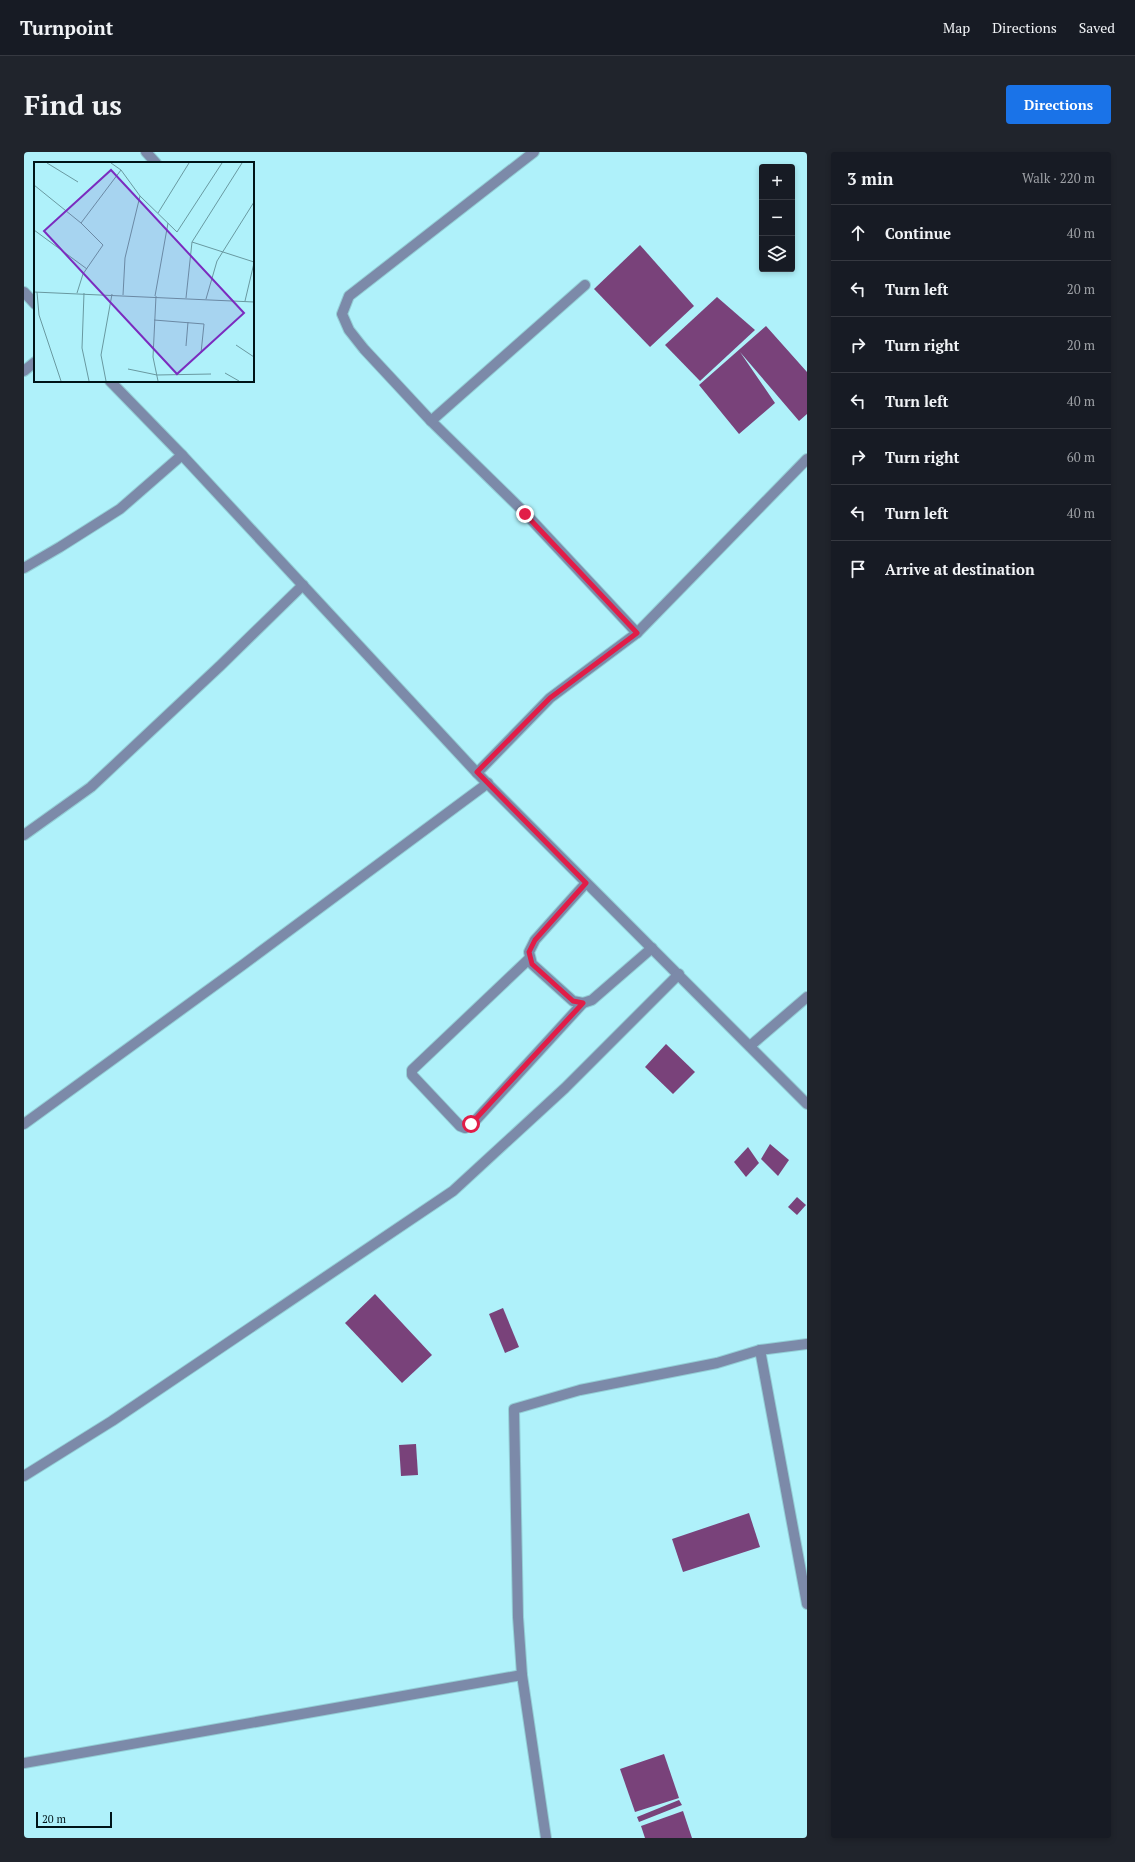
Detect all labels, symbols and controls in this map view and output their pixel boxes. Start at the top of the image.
text: Turnpoint [20,15,113,40]
text: Map [943,18,970,37]
text: Directions [992,18,1057,37]
text: Saved [1079,18,1115,37]
button: Directions [1006,85,1111,124]
text: Find us [24,86,122,123]
inset map [34,162,254,382]
map controls [759,164,795,272]
button: + [759,164,795,200]
text: 3 min [847,167,894,190]
text: Walk · 220 m [1022,169,1095,187]
button: − [759,200,795,236]
icon: ahead [847,222,869,244]
text: Continue [885,223,951,243]
text: 40 m [1067,224,1095,242]
button: layers [759,236,795,272]
icon: left [847,278,869,300]
text: Turn left [885,279,949,299]
text: 20 m [1067,280,1095,298]
icon: right [847,334,869,356]
text: Turn right [885,335,960,355]
text: 20 m [1067,336,1095,354]
icon: left [847,390,869,412]
text: Turn left [885,391,949,411]
text: 40 m [1067,392,1095,410]
icon: right [847,446,869,468]
text: Turn right [885,447,960,467]
text: 60 m [1067,448,1095,466]
icon: left [847,502,869,524]
text: Turn left [885,503,949,523]
text: 40 m [1067,504,1095,522]
route end [516,505,534,523]
icon: arrive [847,558,869,580]
text: Arrive at destination [885,559,1035,579]
route start [462,1115,480,1133]
scale bar [36,1810,112,1829]
text: 20 m [42,1812,66,1826]

